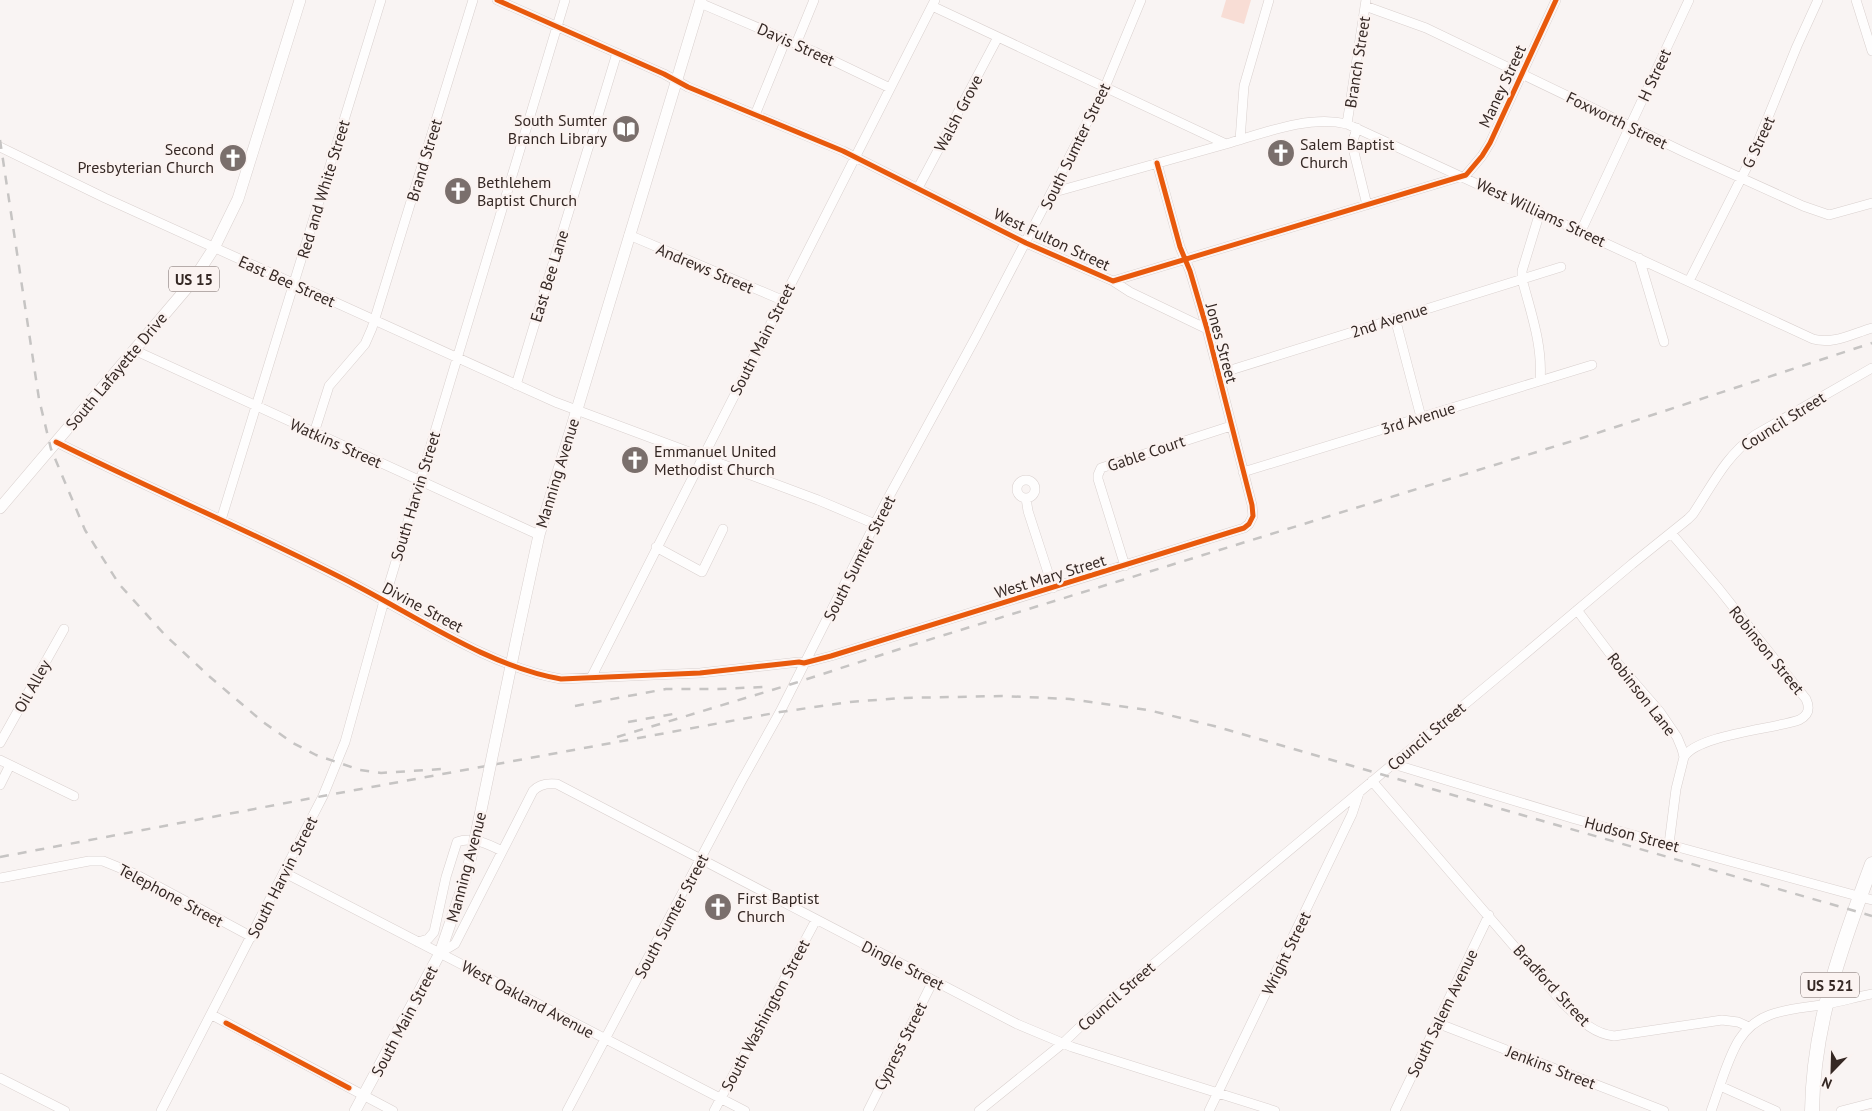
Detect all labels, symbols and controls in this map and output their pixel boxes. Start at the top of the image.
street label: Branch Street [1340,14,1374,109]
street label: Davis Street [754,18,838,70]
street label: Maney Street [1474,41,1530,131]
street label: H Street [1633,45,1675,105]
street label: Walsh Grove [929,71,987,155]
street label: South Sumter Street [1036,79,1115,212]
street label: Foxworth Street [1563,87,1671,153]
place label: South Sumter Branch Library [508,110,608,148]
street label: G Street [1737,112,1779,171]
library icon: South Sumter Branch Library [611,114,641,144]
street label: Brand Street [402,116,446,204]
street label: Red and White Street [292,117,354,261]
place label: Salem Baptist Church [1300,134,1395,172]
church icon: Salem Baptist Church [1266,138,1296,168]
place label: Second Presbyterian Church [77,139,214,177]
church icon: Second Presbyterian Church [218,143,248,173]
place label: Bethlehem Baptist Church [477,172,577,210]
street label: West Williams Street [1473,173,1610,251]
church icon: Bethlehem Baptist Church [443,176,473,206]
street label: West Fulton Street [990,203,1114,275]
street label: East Bee Lane [525,227,573,325]
street label: Andrews Street [653,239,757,298]
street label: East Bee Street [236,251,339,311]
road number: US 15 [169,266,219,292]
street label: South Main Street [725,279,799,398]
street label: 2nd Avenue [1348,298,1430,342]
street label: Jones Street [1201,300,1242,386]
street label: South Lafayette Drive [61,308,171,434]
street label: Council Street [1737,387,1829,455]
street label: 3rd Avenue [1378,397,1458,439]
street label: Watkins Street [287,414,386,472]
street label: Manning Avenue [531,416,583,530]
street label: South Harvin Street [386,428,444,563]
street label: Gable Court [1105,430,1188,476]
place label: Emmanuel United Methodist Church [654,441,776,479]
church icon: Emmanuel United Methodist Church [620,445,650,475]
street label: South Sumter Street [819,491,900,624]
street label: West Mary Street [992,549,1109,602]
street label: Divine Street [379,577,467,637]
street label: Robinson Street [1725,602,1809,699]
street label: Robinson Lane [1603,648,1681,740]
street label: Oil Alley [9,655,55,716]
street label: Council Street [1383,697,1470,774]
street label: Manning Avenue [442,810,490,924]
street label: South Harvin Street [243,812,322,941]
street label: Hudson Street [1582,812,1682,856]
street label: South Sumter Street [630,850,713,982]
street label: Telephone Street [115,859,227,931]
place label: First Baptist Church [737,888,820,926]
church icon: First Baptist Church [703,892,733,922]
street label: Wright Street [1257,908,1315,998]
street label: South Washington Street [716,935,814,1094]
street label: Dingle Street [858,936,948,995]
street label: Bradford Street [1509,940,1595,1030]
street label: South Salem Avenue [1402,946,1482,1080]
street label: West Oakland Avenue [458,956,598,1042]
street label: Council Street [1073,957,1159,1035]
street label: South Main Street [366,962,442,1080]
road number: US 521 [1801,972,1859,998]
street label: Cypress Street [869,998,931,1094]
street label: Jenkins Street [1503,1040,1599,1093]
north arrow [1807,1046,1857,1096]
text: N [1819,1073,1835,1093]

